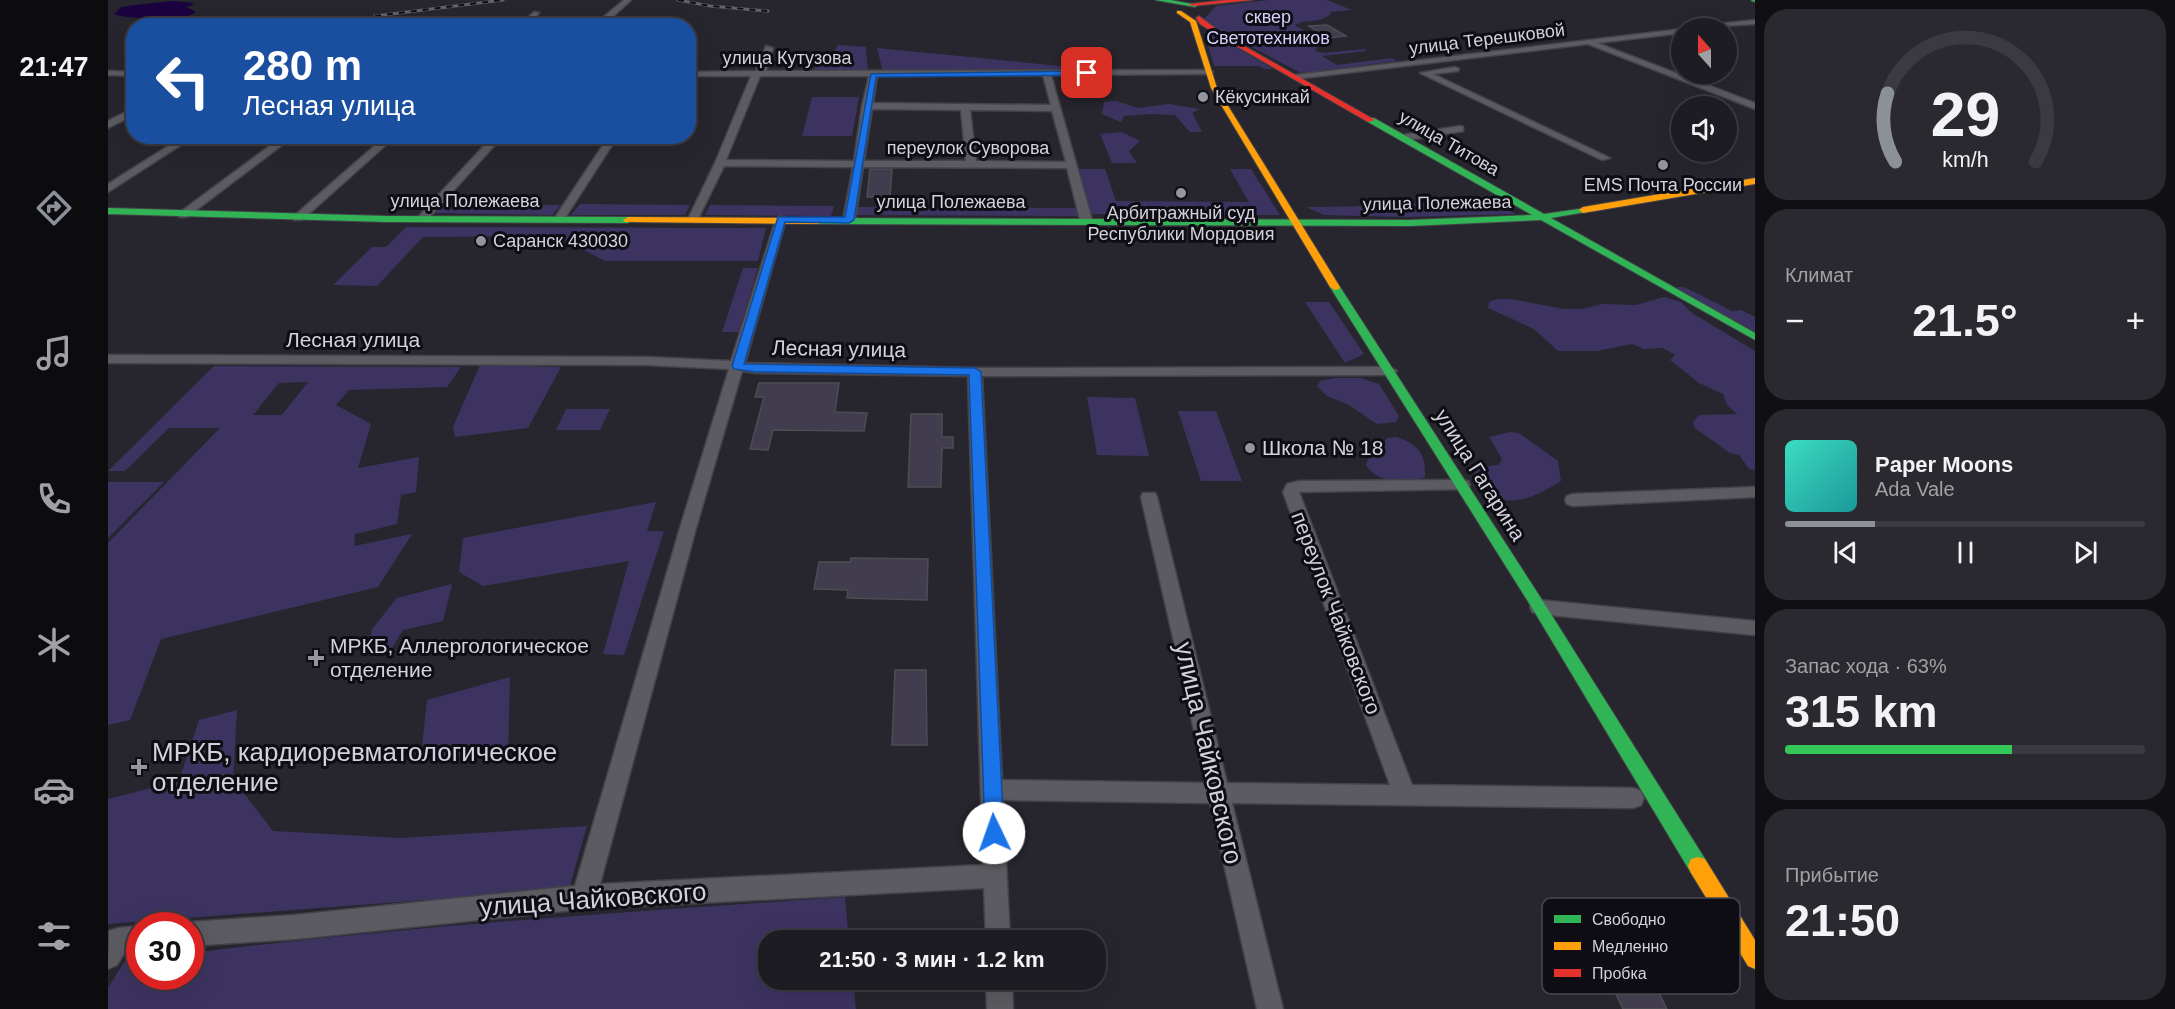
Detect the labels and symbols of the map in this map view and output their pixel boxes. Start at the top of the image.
park label: сквер Светотехников [1206,7,1330,48]
north arrow [1671,18,1737,84]
street label: улица Терешковой [1408,20,1566,58]
pin [1061,47,1112,98]
street label: улица Кутузова [723,48,852,68]
place label: Кёкусинкай [1215,87,1310,107]
marker: Кёкусинкай [1196,90,1210,104]
street label: улица Титова [1395,106,1503,180]
street label: переулок Суворова [887,138,1050,158]
marker: EMS Почта России [1656,158,1670,172]
place label: EMS Почта России [1584,175,1742,195]
marker: Арбитражный суд Республики Мордовия [1174,186,1188,200]
street label: улица Полежаева [391,191,540,211]
street label: улица Полежаева [877,192,1026,212]
street label: улица Полежаева [1362,192,1513,214]
place label: Арбитражный суд Республики Мордовия [1088,203,1274,244]
place label: Саранск 430030 [493,231,628,251]
marker: Саранск 430030 [474,234,488,248]
street label: Лесная улица [286,328,420,351]
street label: Лесная улица [772,336,907,361]
street label: улица Гагарина [1431,405,1530,545]
place label: Школа № 18 [1262,436,1383,459]
marker: Школа № 18 [1243,441,1257,455]
street label: переулок Чайковского [1287,508,1386,717]
place label: МРКБ, Аллергологическое отделение [330,634,589,681]
street label: улица Чайковского [1169,639,1249,867]
marker: МРКБ, Аллергологическое отделение [307,649,325,667]
place label: МРКБ, кардиоревматологическое отделение [152,737,557,797]
marker: МРКБ, кардиоревматологическое отделение [130,758,148,776]
position arrow [962,801,1026,865]
street label: улица Чайковского [479,876,707,922]
legend [1542,898,1740,994]
text: Свободно [1592,911,1666,928]
speed limit sign: 30 [126,912,204,990]
text: Медленно [1592,938,1668,955]
text: Пробка [1592,965,1647,982]

